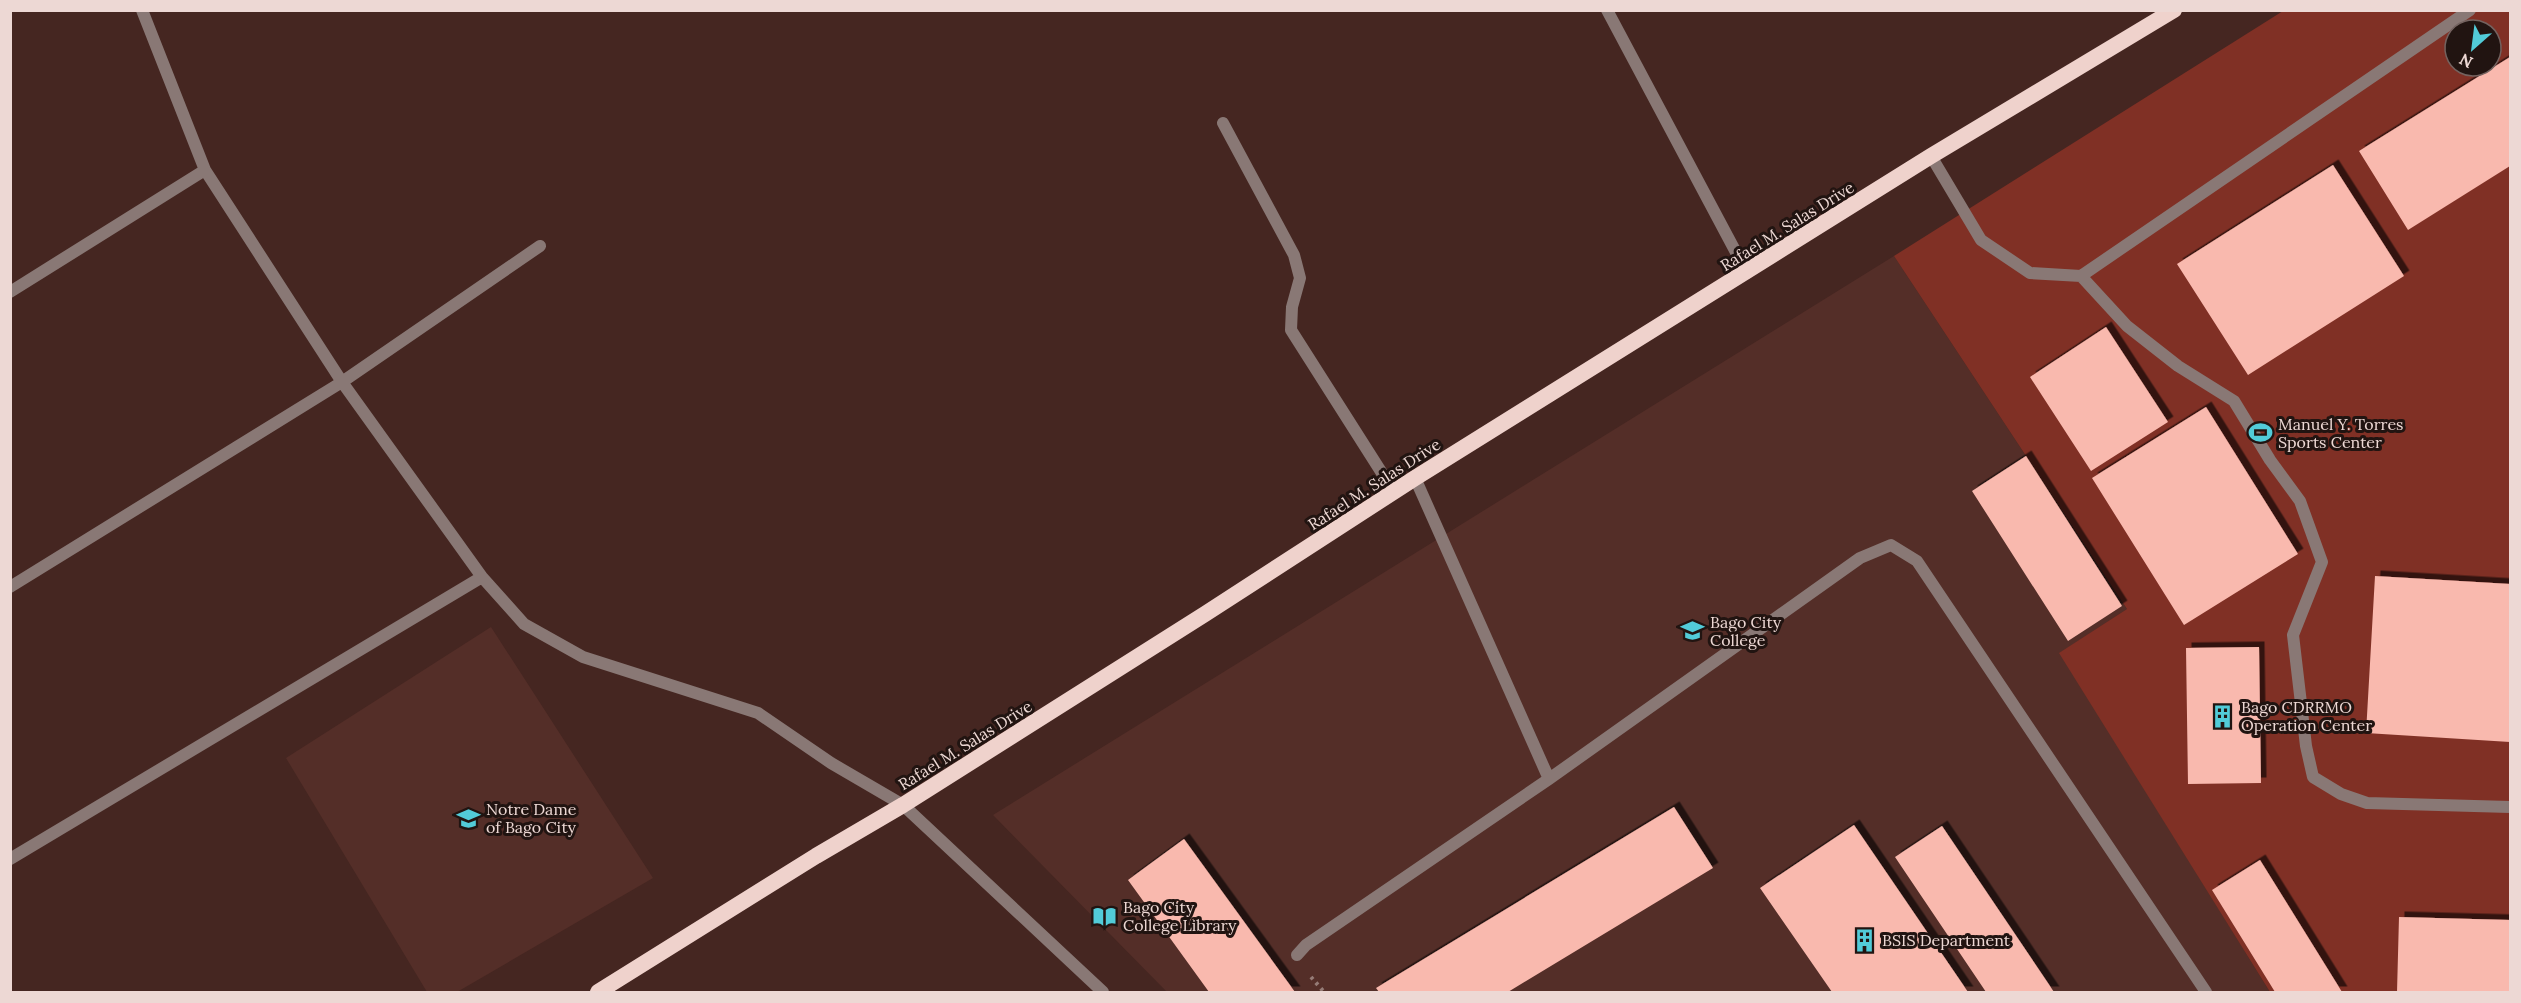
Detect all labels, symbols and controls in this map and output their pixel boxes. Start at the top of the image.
north arrow [2443,18,2503,78]
text: N [2456,50,2476,73]
street label: Rafael M. Salas Drive [1717,177,1858,275]
place label: Manuel Y. Torres Sports Center [2278,414,2404,452]
sports icon: Manuel Y. Torres Sports Center [2247,420,2273,446]
street label: Rafael M. Salas Drive [1304,434,1444,534]
place label: Bago City College [1710,612,1782,650]
school or university icon: Bago City College [1679,618,1705,644]
street label: Rafael M. Salas Drive [895,696,1036,794]
place label: Bago CDRRMO Operation Center [2241,697,2372,735]
building icon: Bago CDRRMO Operation Center [2210,703,2236,729]
place label: Notre Dame of Bago City [486,799,577,837]
school or university icon: Notre Dame of Bago City [455,805,481,831]
place label: Bago City College Library [1123,897,1237,935]
library icon: Bago City College Library [1092,903,1118,929]
building icon: BSIS Department [1851,927,1877,953]
place label: BSIS Department [1882,930,2011,950]

